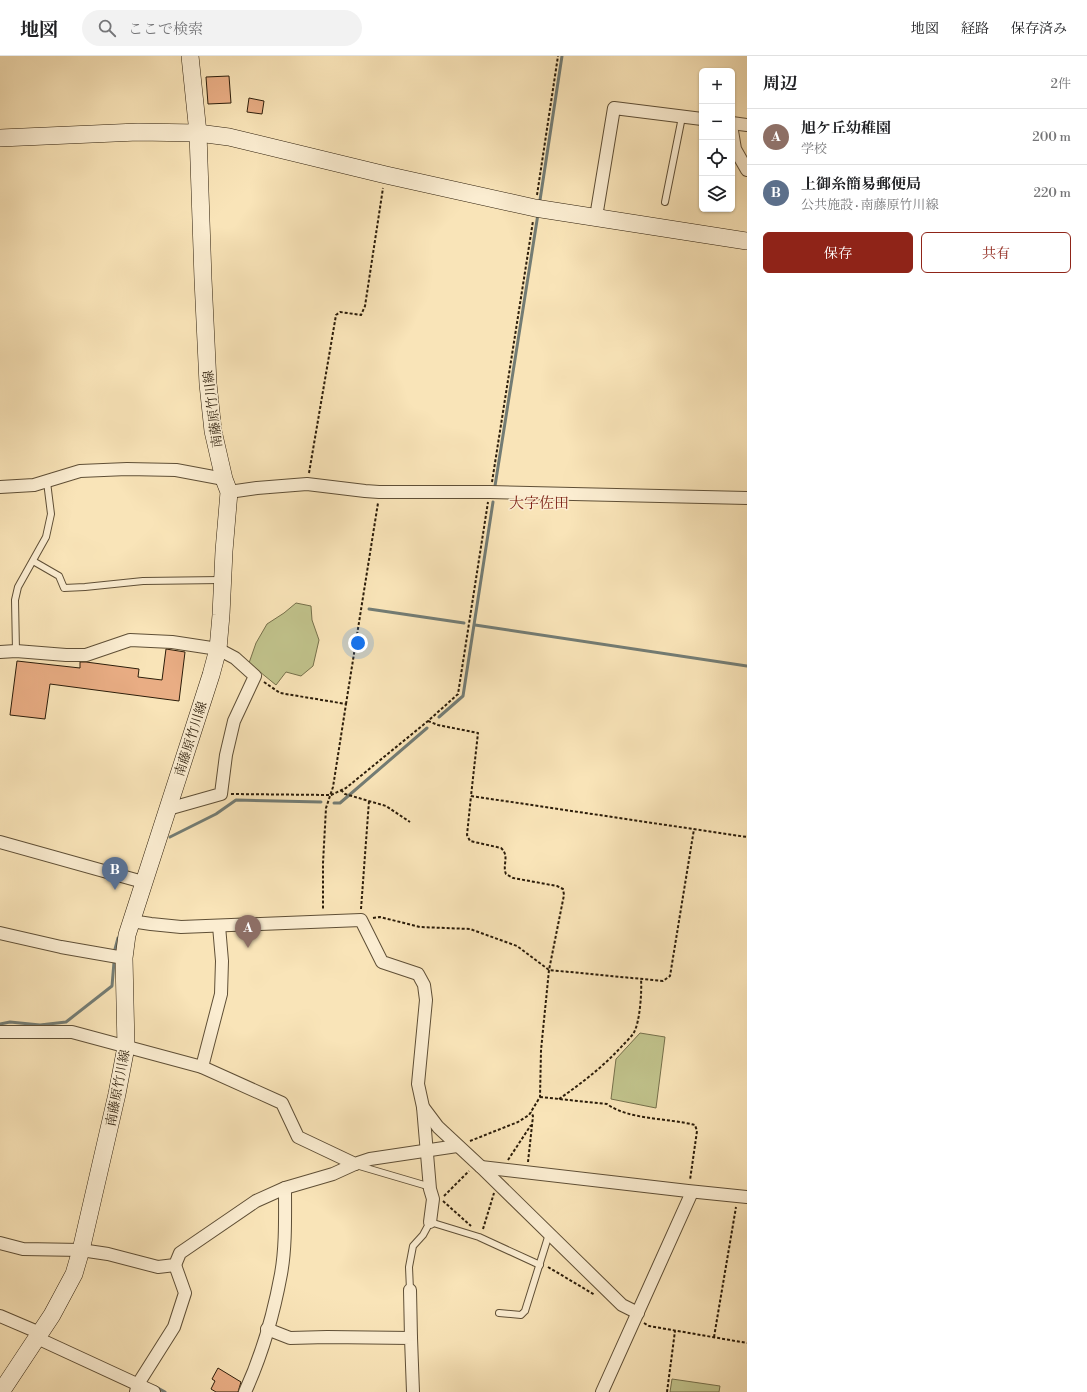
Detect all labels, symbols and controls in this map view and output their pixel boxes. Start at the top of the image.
search box [82,10,362,46]
icon: search [96,17,118,39]
text: 地図 [20,18,58,42]
text: ここで検索 [128,20,203,39]
text: 地図 [911,20,939,38]
text: 経路 [961,20,989,38]
text: 保存済み [1011,20,1067,38]
map controls [699,68,735,212]
button: + [699,68,735,104]
text: 周辺 [763,73,797,95]
text: 2件 [1051,76,1071,92]
button: − [699,104,735,140]
text: 旭ケ丘幼稚園 [801,119,891,138]
text: A [771,129,781,145]
text: 200 m [1032,129,1071,145]
button: locate [699,140,735,176]
text: 学校 [801,141,827,157]
text: 上御糸簡易郵便局 [801,175,921,194]
button: layers [699,176,735,212]
text: B [771,185,781,201]
text: 220 m [1033,185,1071,201]
text: 公共施設 · 南藤原竹川線 [801,197,939,213]
button: 保存 [763,232,913,273]
button: 共有 [921,232,1071,273]
street label: 南藤原竹川線 [200,369,226,449]
district label: 大字佐田 [509,494,569,513]
your location [348,633,368,653]
street label: 南藤原竹川線 [171,699,211,779]
pin: B [102,857,128,890]
pin: A [235,915,261,948]
street label: 南藤原竹川線 [103,1048,133,1128]

